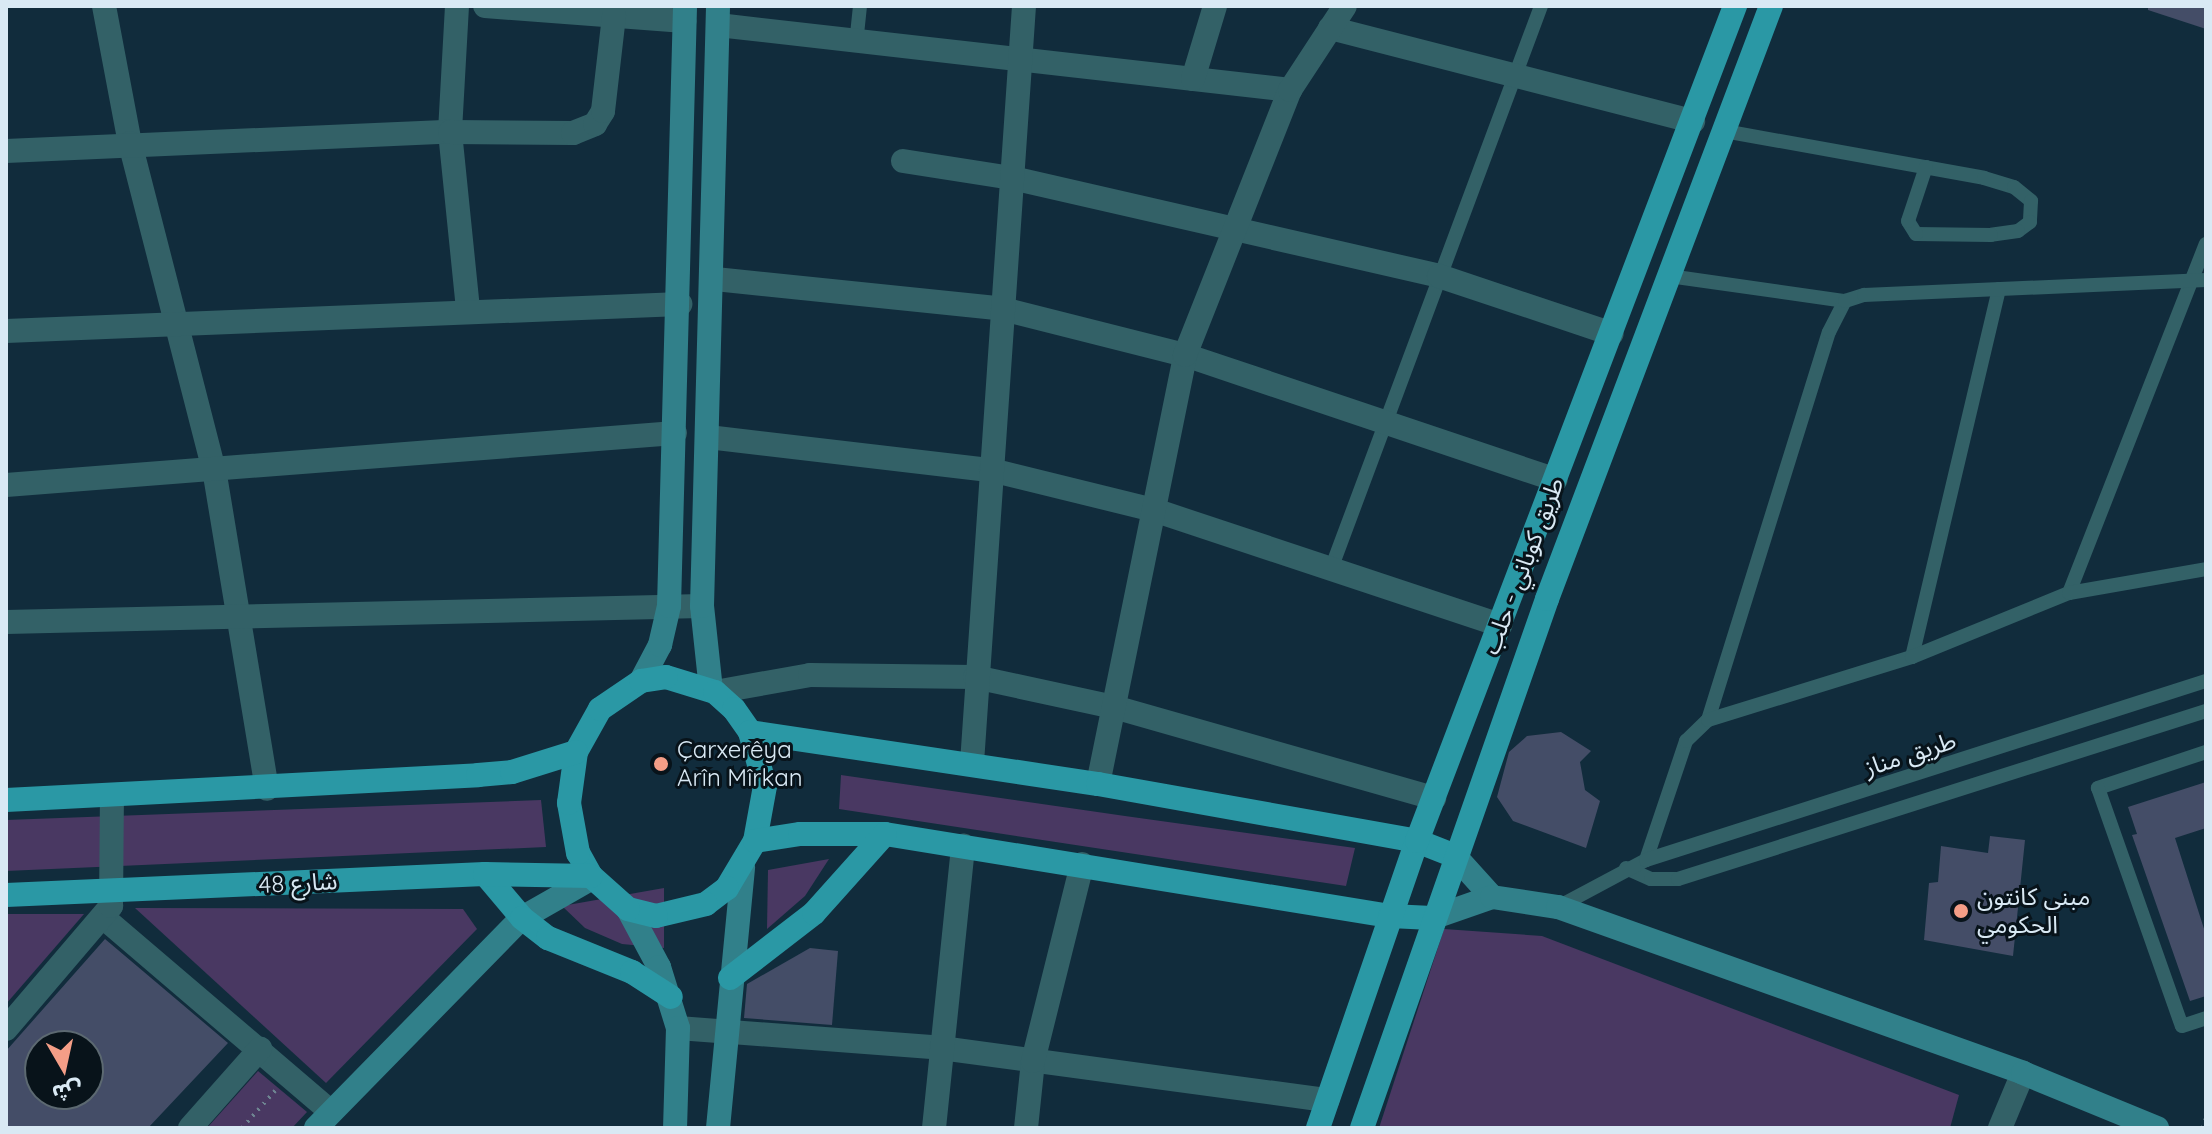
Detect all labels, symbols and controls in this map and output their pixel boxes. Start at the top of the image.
street label: طريق كوباني - حلب [1476,474,1570,658]
street label: طريق مناز [1860,726,1960,782]
place label: Çarxerêya Arîn Mîrkan [677,736,803,792]
marker: Çarxerêya Arîn Mîrkan [652,755,670,773]
street label: 48 شارع [258,867,338,899]
place label: مبنى كانتون الحكومي [1977,883,2090,939]
marker: مبنى كانتون الحكومي [1952,902,1970,920]
north arrow [24,1030,104,1110]
text: ش [50,1076,85,1108]

